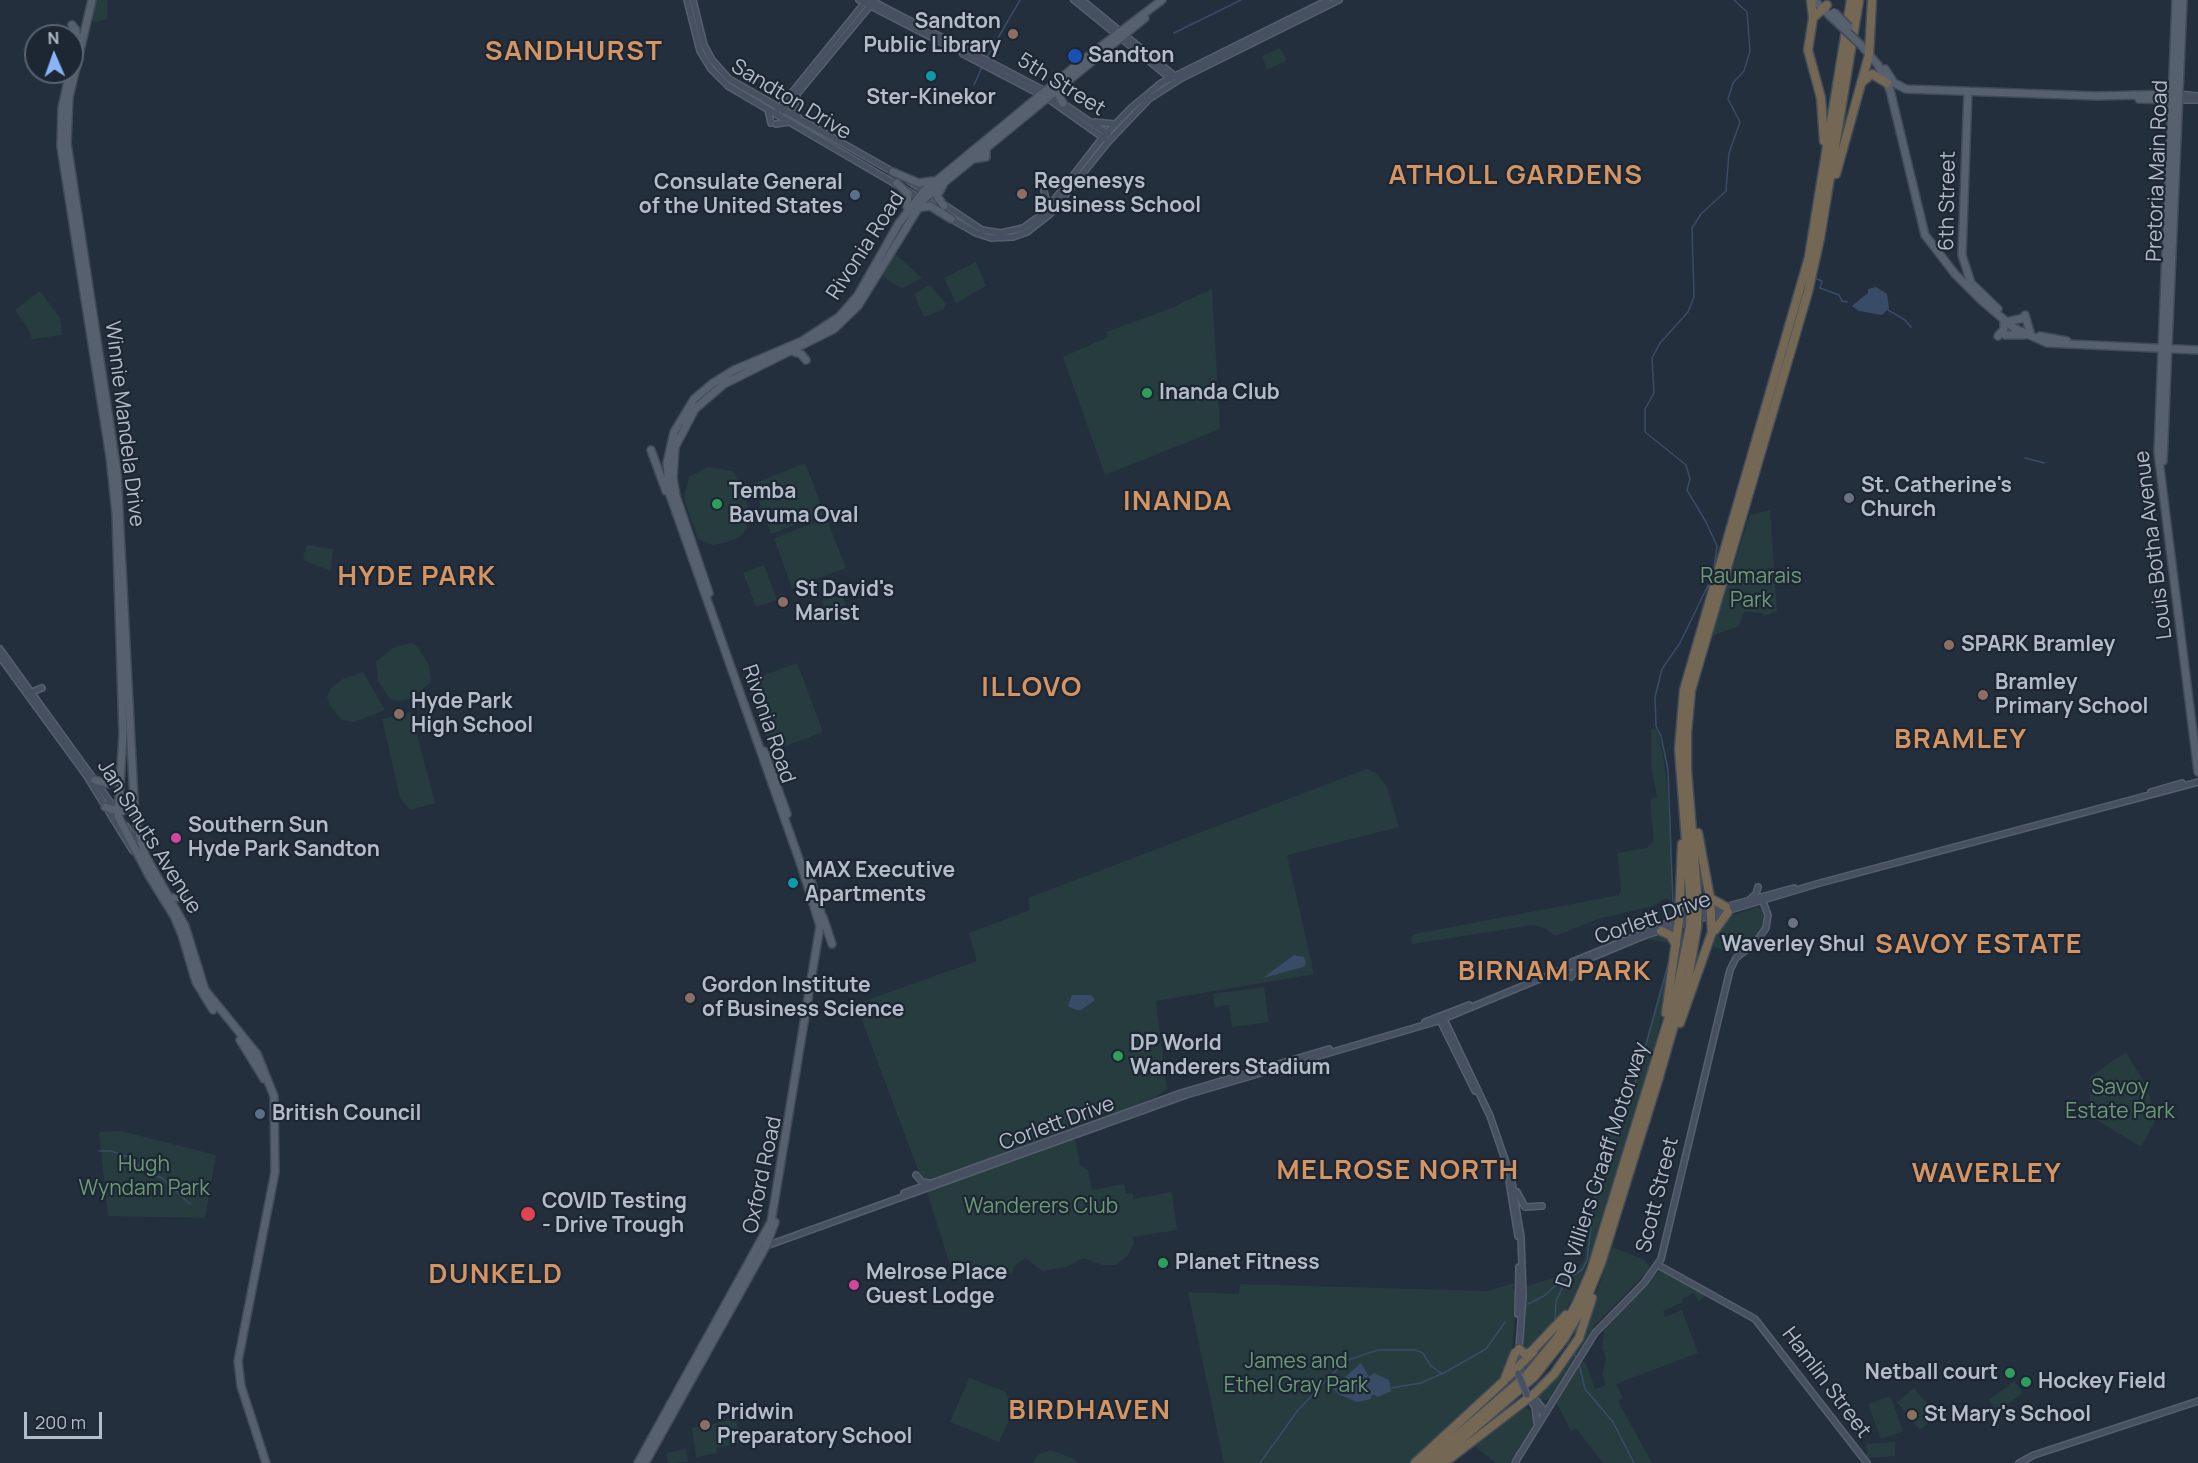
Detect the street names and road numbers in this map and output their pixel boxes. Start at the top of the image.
street label: 5th Street [1012,48,1110,122]
street label: Sandton Drive [726,54,856,146]
street label: Pretoria Main Road [2142,80,2174,262]
street label: 6th Street [1935,151,1961,251]
street label: Rivonia Road [822,187,910,305]
street label: Winnie Mandela Drive [99,320,149,528]
street label: Louis Botha Avenue [2130,449,2178,641]
street label: Rivonia Road [736,661,800,787]
street label: Jan Smuts Avenue [91,755,207,919]
street label: Corlett Drive [1592,887,1714,951]
street label: De Villiers Graaff Motorway [1551,1039,1655,1291]
street label: Corlett Drive [996,1091,1118,1157]
street label: Oxford Road [738,1114,788,1236]
street label: Scott Street [1631,1135,1685,1255]
street label: Hamlin Street [1776,1323,1876,1443]

